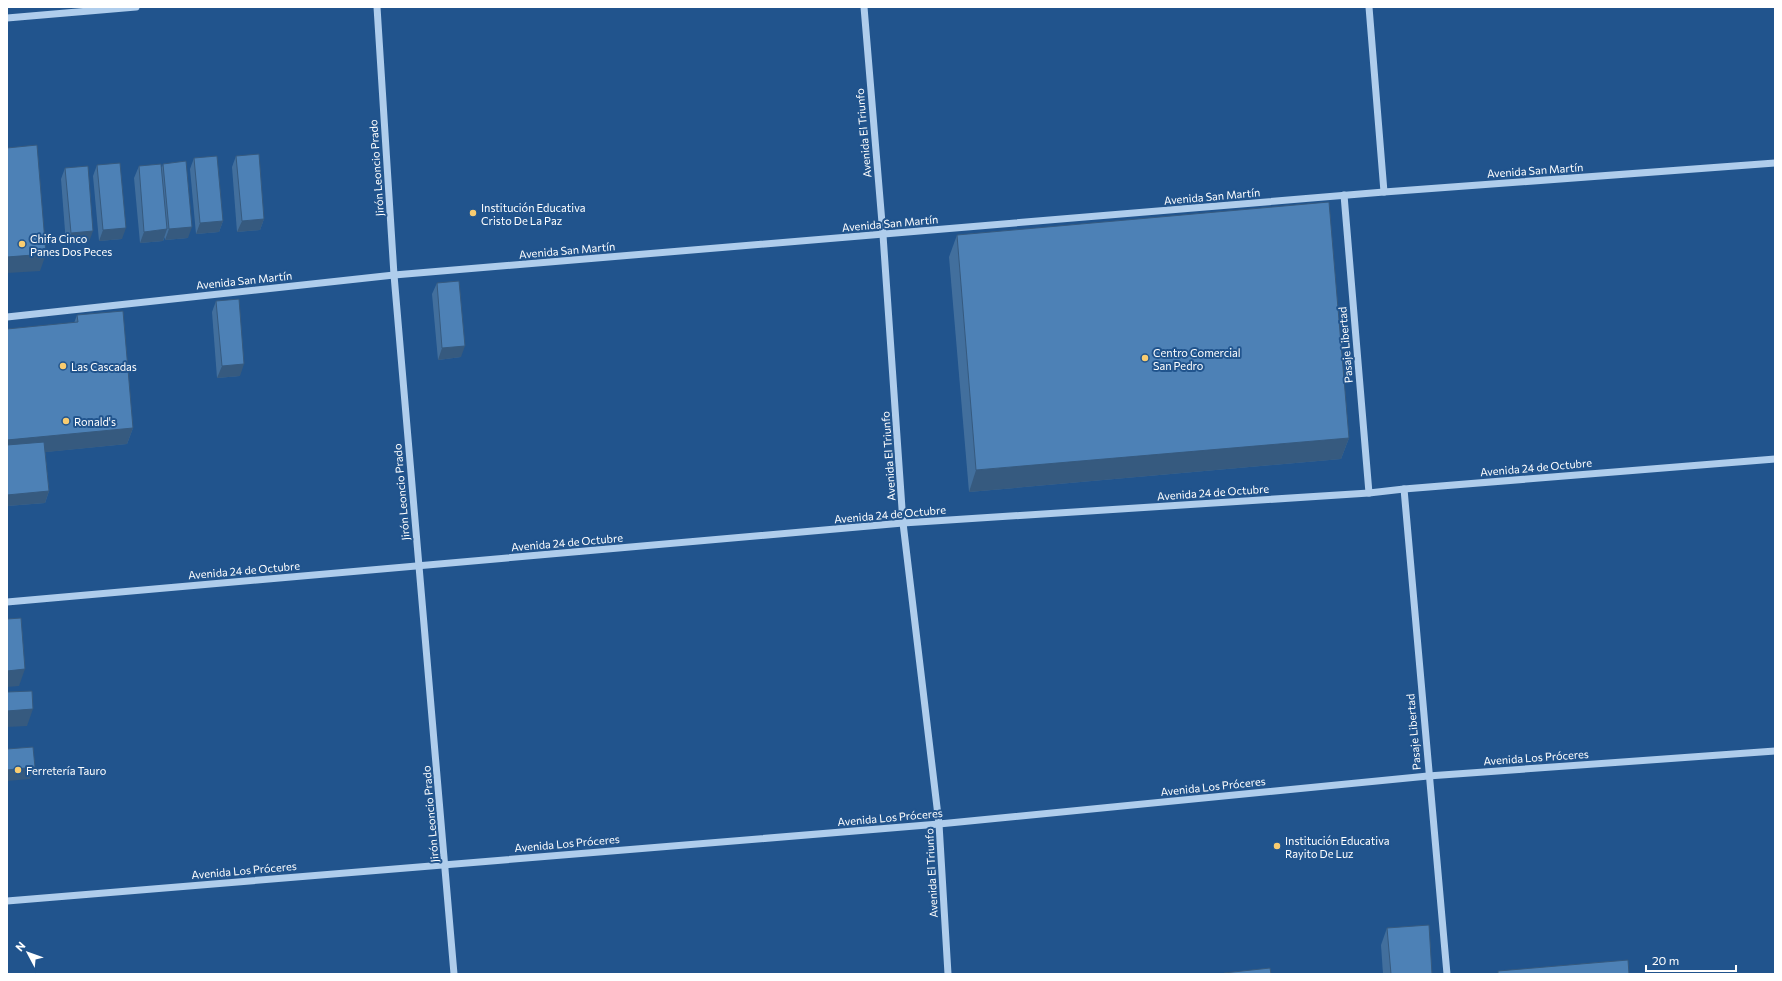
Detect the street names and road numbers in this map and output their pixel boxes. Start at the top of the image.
street label: Avenida El Triunfo [853,87,873,178]
street label: Jirón Leoncio Prado [366,119,387,217]
street label: Avenida San Martín [1486,160,1584,180]
street label: Avenida San Martín [1163,185,1261,207]
street label: Avenida San Martín [841,212,939,234]
street label: Avenida San Martín [518,239,616,261]
street label: Avenida San Martín [195,268,293,292]
street label: Pasaje Libertad [1335,306,1355,384]
street label: Avenida El Triunfo [878,410,898,501]
street label: Jirón Leoncio Prado [390,443,413,541]
street label: Avenida 24 de Octubre [1480,456,1593,478]
street label: Avenida 24 de Octubre [1157,482,1270,502]
street label: Avenida 24 de Octubre [834,503,947,525]
street label: Avenida 24 de Octubre [511,531,624,553]
street label: Avenida 24 de Octubre [188,559,301,581]
street label: Pasaje Libertad [1403,693,1423,771]
street label: Avenida Los Próceres [1483,747,1589,767]
street label: Jirón Leoncio Prado [419,765,442,863]
street label: Avenida Los Próceres [1160,774,1266,798]
street label: Avenida Los Próceres [837,806,943,828]
street label: Avenida El Triunfo [922,827,940,918]
street label: Avenida Los Próceres [514,832,620,854]
street label: Avenida Los Próceres [191,859,297,881]

